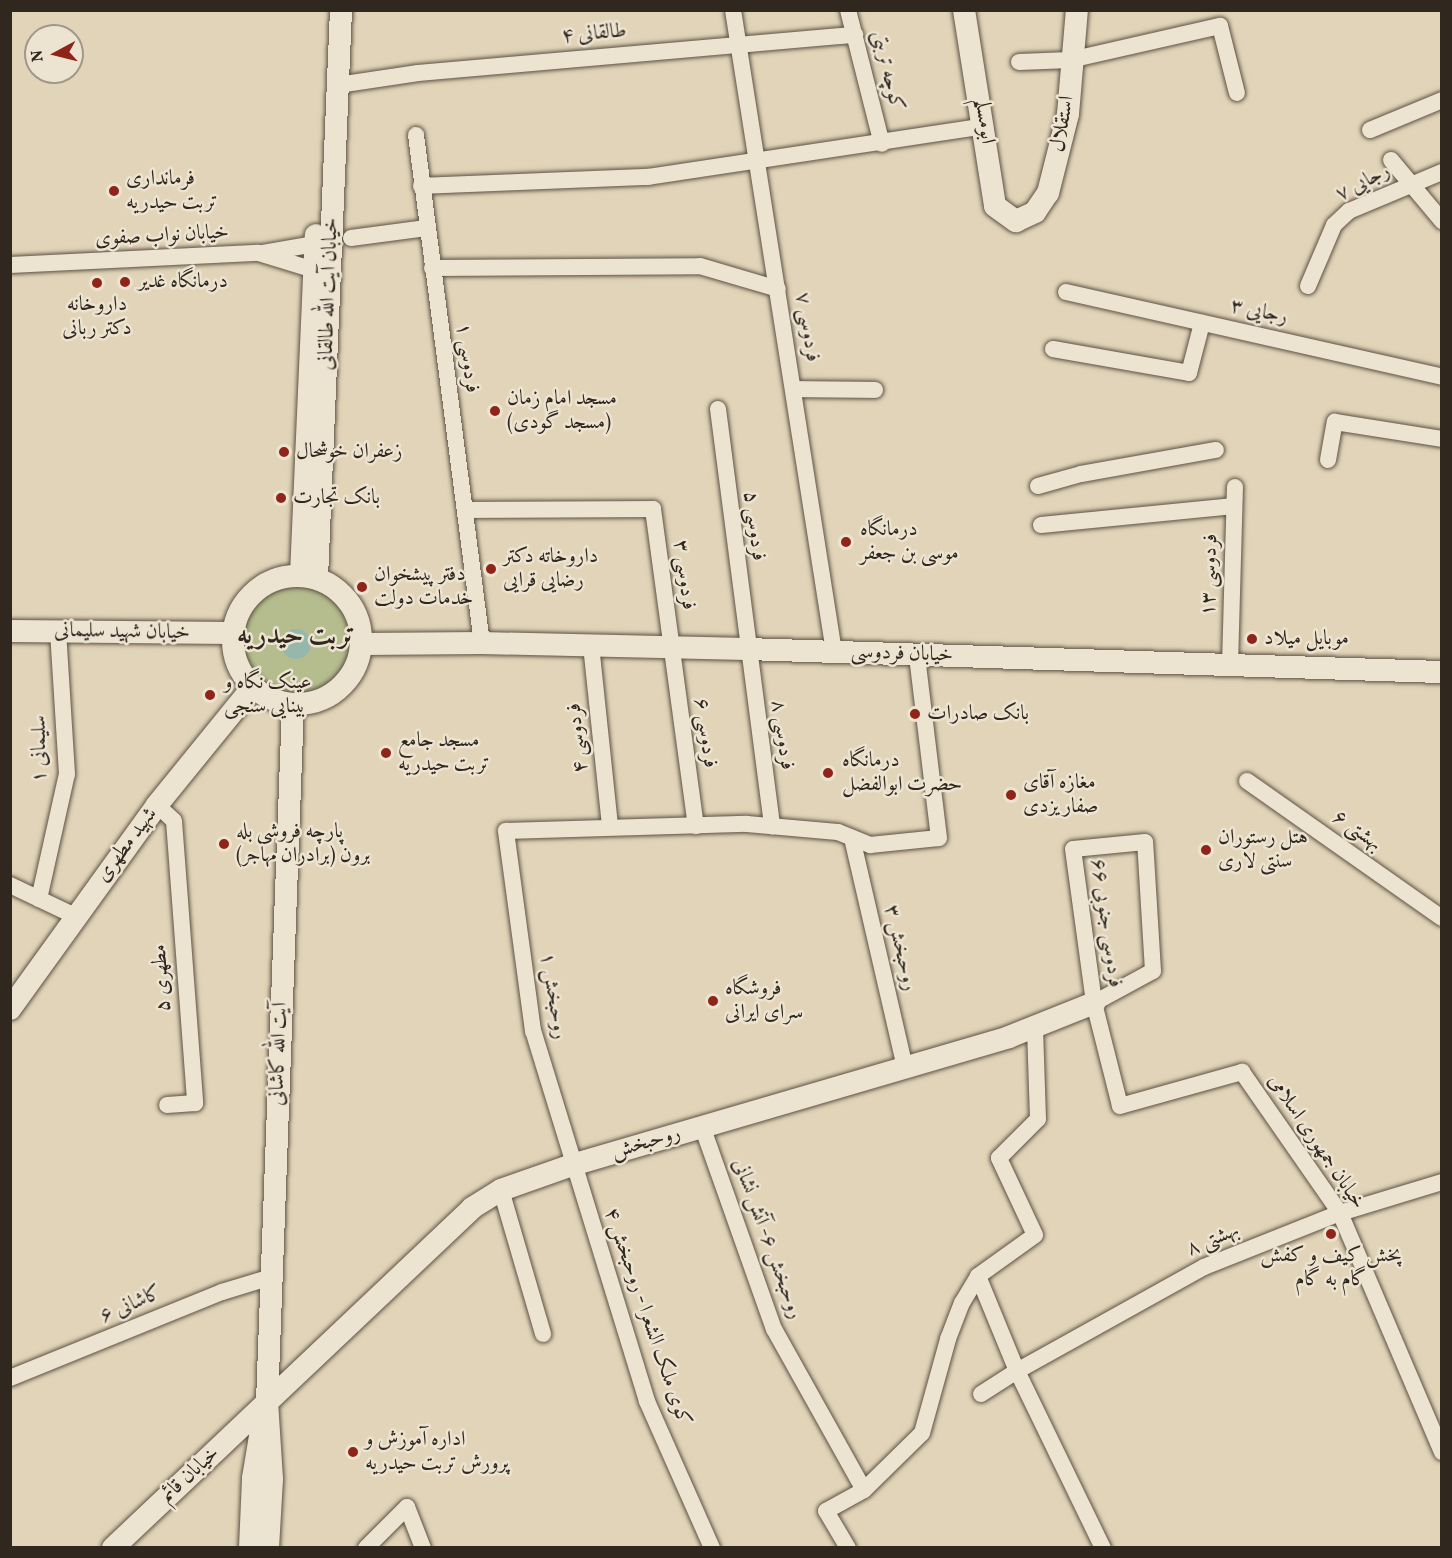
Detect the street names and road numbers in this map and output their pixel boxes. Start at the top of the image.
street label: طالقانی ۴ [561,19,627,49]
street label: کوچه تربتی [865,28,909,114]
street label: استقلال [1046,94,1080,154]
street label: ابومسلم [968,96,1000,146]
street label: رجایی ۷ [1332,159,1394,207]
street label: خیابان آیت الله طالقانی [314,217,344,371]
street label: خیابان نواب صفوی [94,220,230,252]
street label: فردوسی ۷ [789,290,825,364]
street label: رجایی ۳ [1228,294,1290,330]
street label: فردوسی ۱ [450,321,484,395]
street label: فردوسی ۵ [737,490,771,562]
street label: فردوسی ۱۳ [1196,533,1224,617]
street label: فردوسی ۳ [667,539,701,611]
street label: خیابان شهید سلیمانی [54,618,190,646]
street label: خیابان فردوسی [850,640,954,668]
street label: فردوسی ۶ [688,696,722,770]
street label: فردوسی ۸ [765,698,799,772]
street label: فردوسی ۴ [562,702,594,774]
street label: سلیمانی ۱ [27,715,53,783]
street label: شهید مطهری [91,803,163,887]
street label: بهشتی ۶ [1327,805,1387,857]
street label: فردوسی جنوبی ۶۶ [1084,857,1128,989]
street label: روحبخش ۳ [878,902,922,994]
street label: مطهری ۵ [147,943,177,1013]
street label: روحبخش ۱ [534,951,572,1041]
street label: آیت الله کاشانی [265,1002,293,1106]
street label: خیابان جمهوری اسلامی [1262,1070,1370,1214]
street label: روحبخش [608,1121,684,1165]
street label: روحبخش ۶- آتش نشانی [726,1155,808,1323]
street label: کوی ملک الشعرا - روحبخش ۴ [598,1204,696,1430]
street label: بهشتی ۸ [1183,1218,1243,1262]
street label: کاشانی ۶ [96,1281,166,1329]
street label: خیابان قائم [155,1441,225,1509]

